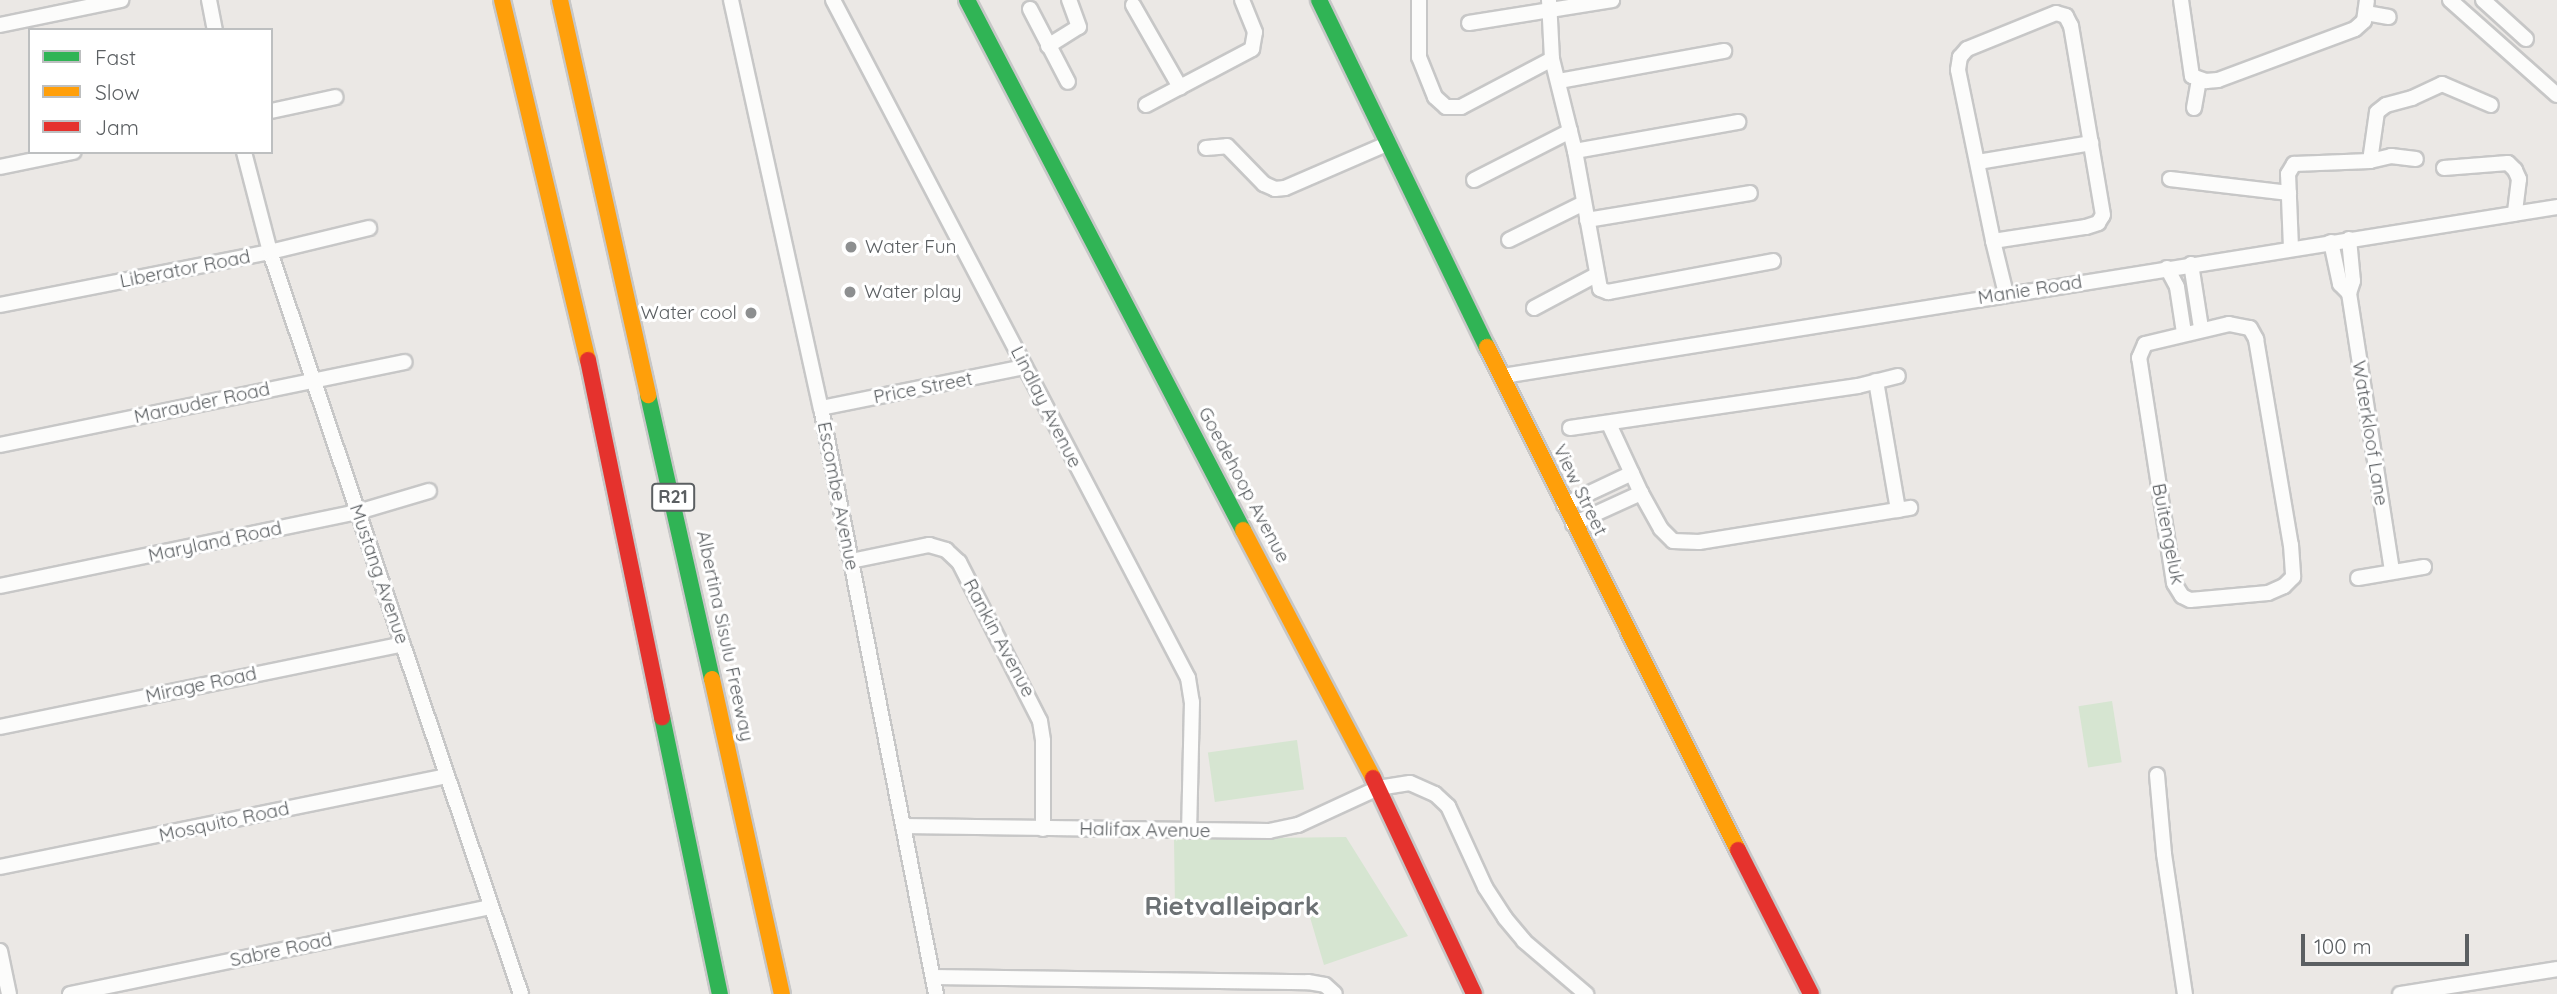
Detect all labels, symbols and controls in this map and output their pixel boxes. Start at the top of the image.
legend [28,28,273,154]
text: Fast [95,44,136,70]
text: Slow [95,79,140,105]
text: Jam [95,114,139,140]
place label: Water Fun [865,236,957,258]
marker: Water Fun [843,239,859,255]
street label: Liberator Road [118,245,252,293]
street label: Manie Road [1976,271,2084,309]
place label: Water play [864,281,961,303]
marker: Water play [842,284,858,300]
place label: Water cool [641,302,737,324]
marker: Water cool [743,305,759,321]
street label: Lindlay Avenue [1006,342,1086,472]
street label: Waterkloof Lane [2347,359,2393,507]
street label: Price Street [872,367,974,409]
street label: Marauder Road [132,377,272,429]
street label: Goedehoop Avenue [1193,403,1295,567]
street label: Escombe Avenue [812,420,864,572]
street label: View Street [1548,441,1612,539]
street label: Buitengeluk [2147,481,2189,587]
road number: R21 [650,482,696,512]
street label: Mustang Avenue [344,501,414,647]
street label: Maryland Road [146,517,284,567]
street label: Albertina Sisulu Freeway [692,529,758,743]
street label: Rankin Avenue [958,575,1040,701]
street label: Mirage Road [143,662,259,708]
street label: Mosquito Road [157,797,291,847]
street label: Halifax Avenue [1079,817,1211,843]
district label: Rietvalleipark [1145,890,1319,922]
scale bar [2305,920,2473,964]
street label: Sabre Road [228,928,334,972]
text: 100 m [2314,933,2372,959]

